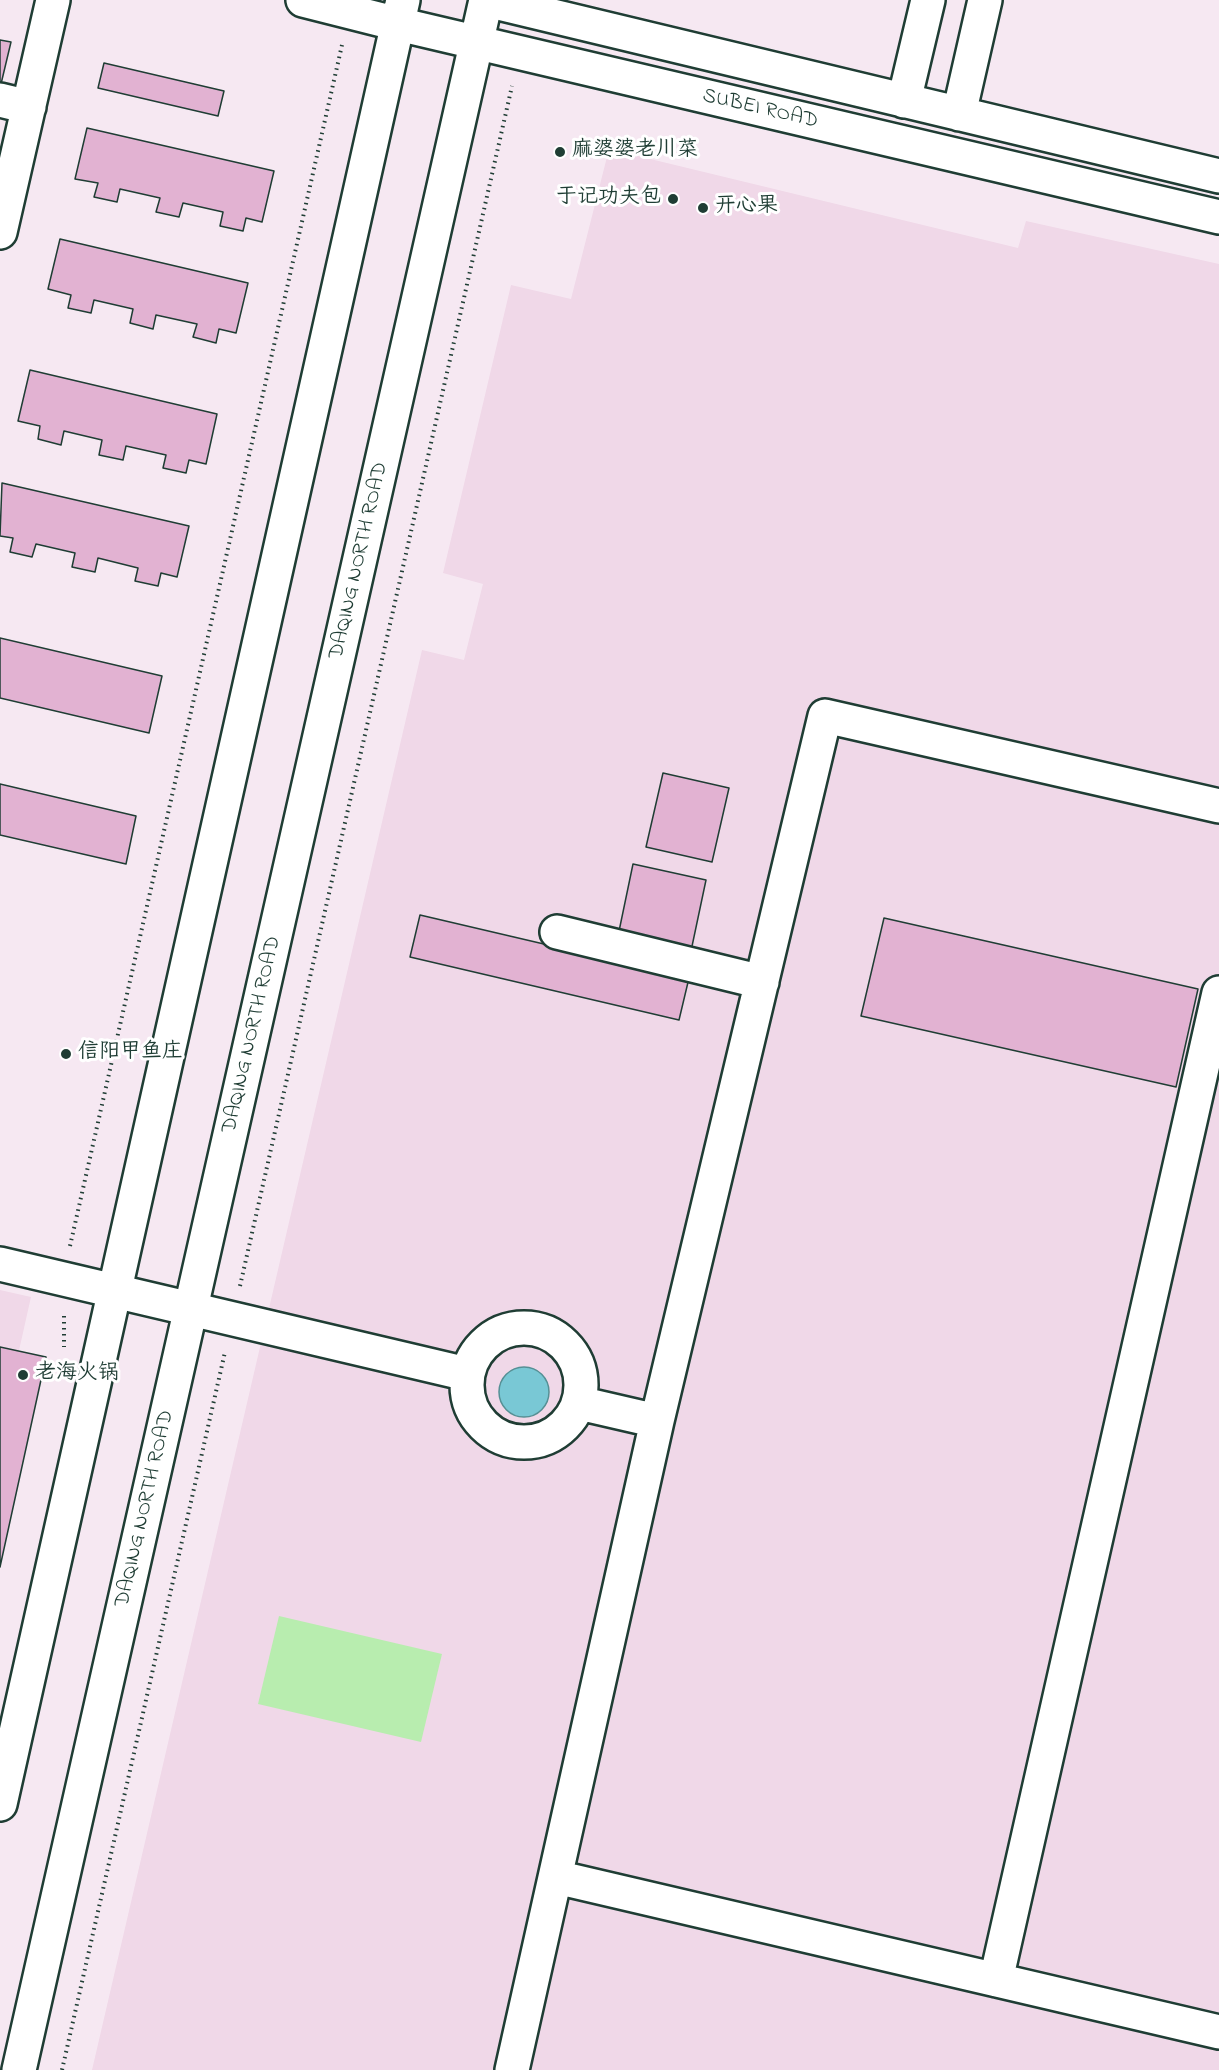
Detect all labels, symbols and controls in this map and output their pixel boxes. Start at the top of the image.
street label: SUBEI ROAD [700,84,820,136]
place label: 麻婆婆老川菜 [572,139,698,165]
marker: 麻婆婆老川菜 [553,145,567,159]
place label: 于记功夫包 [556,186,661,212]
marker: 于记功夫包 [666,192,680,206]
place label: 开心果 [715,195,778,221]
marker: 开心果 [696,201,710,215]
street label: DAQING NORTH ROAD [325,460,395,662]
street label: DAQING NORTH ROAD [218,934,288,1136]
place label: 信阳甲鱼庄 [78,1041,183,1067]
marker: 信阳甲鱼庄 [59,1047,73,1061]
place label: 老海火锅 [35,1362,119,1388]
marker: 老海火锅 [16,1368,30,1382]
street label: DAQING NORTH ROAD [111,1408,181,1610]

